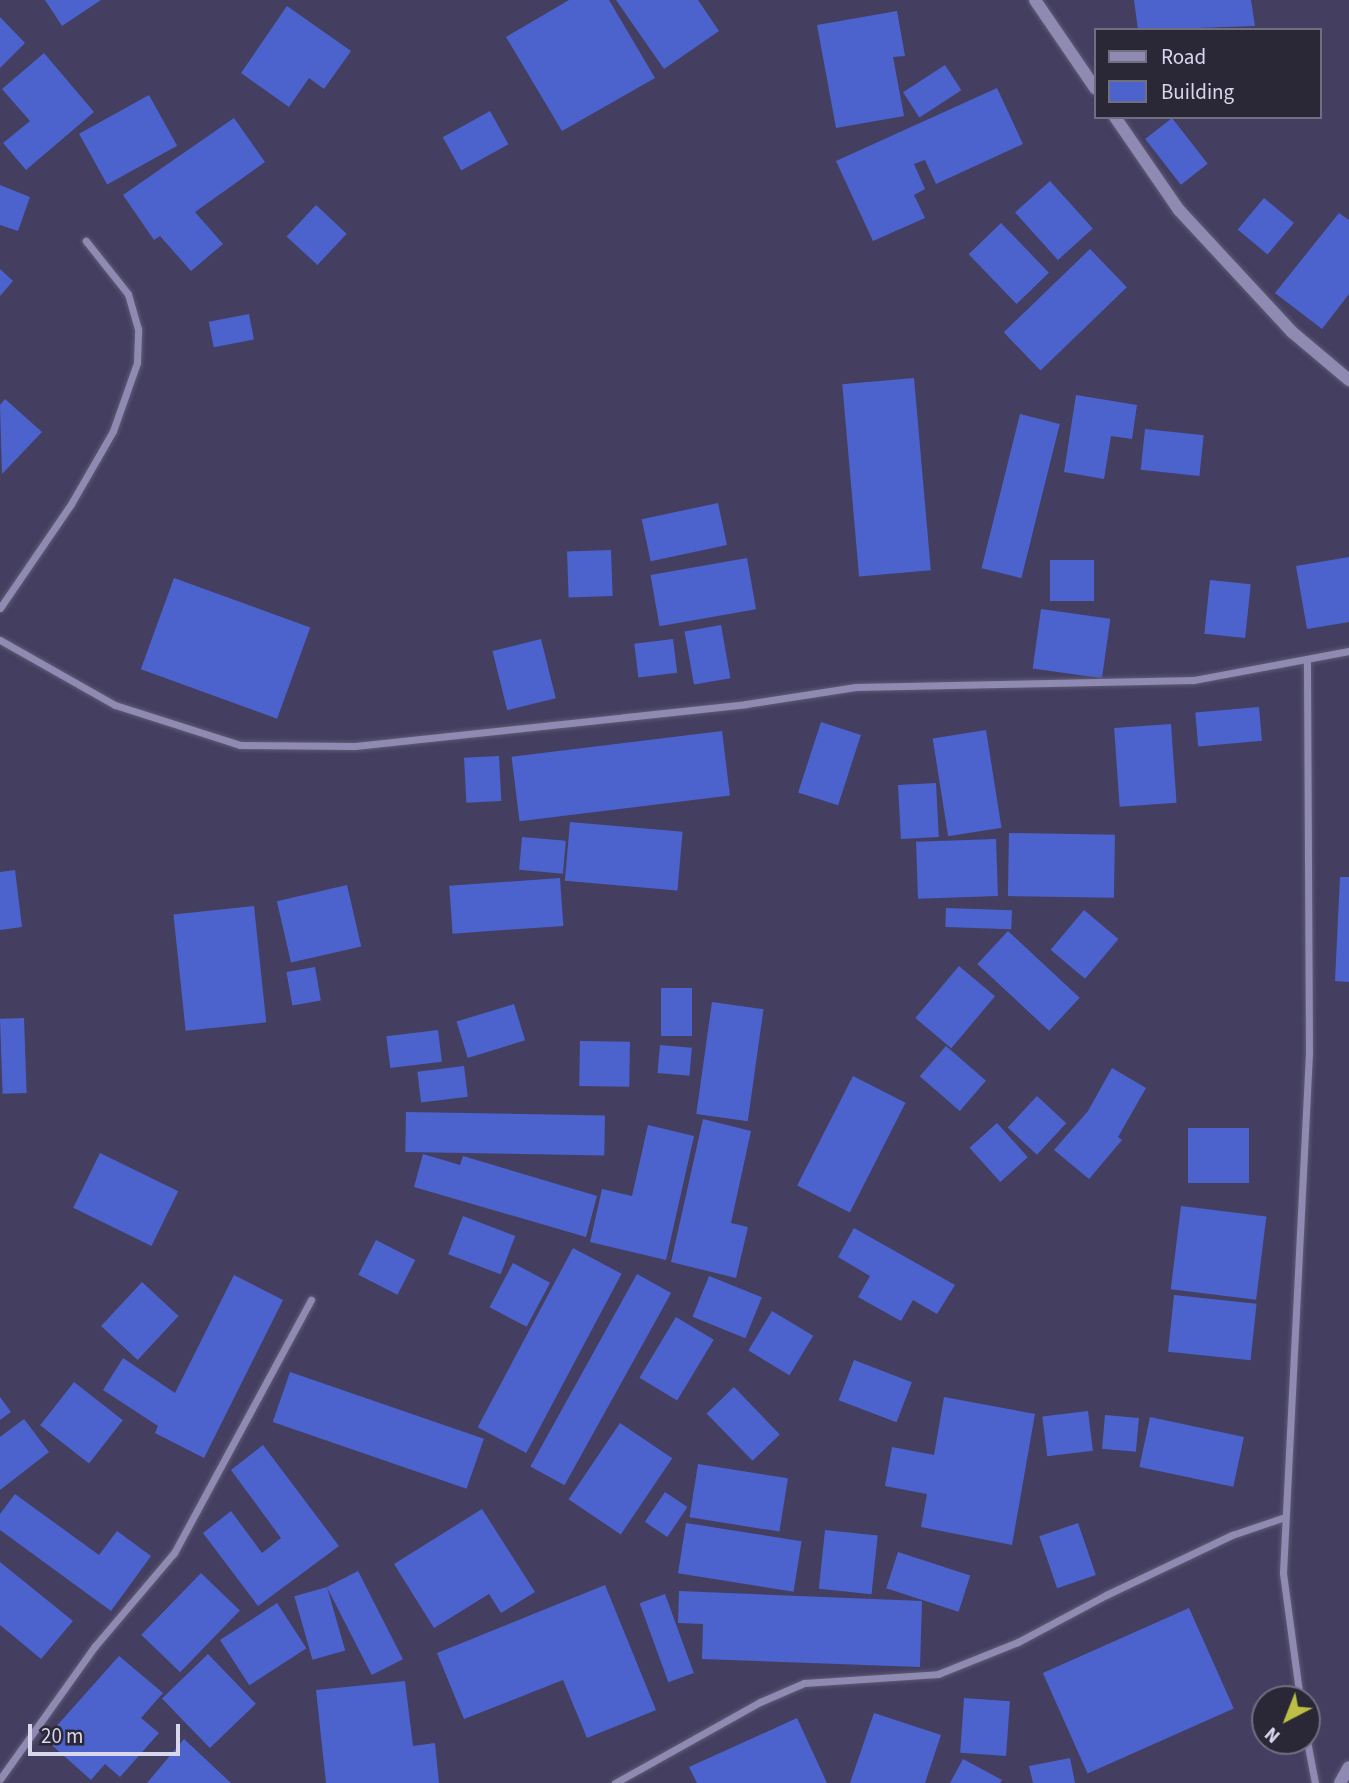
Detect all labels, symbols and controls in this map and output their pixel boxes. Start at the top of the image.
legend [1094,28,1321,119]
text: Road [1161,42,1206,72]
text: Building [1161,77,1234,107]
north arrow [1251,1685,1321,1755]
scale bar [32,1710,184,1754]
text: N [1259,1720,1287,1749]
text: 20 m [41,1721,83,1751]

